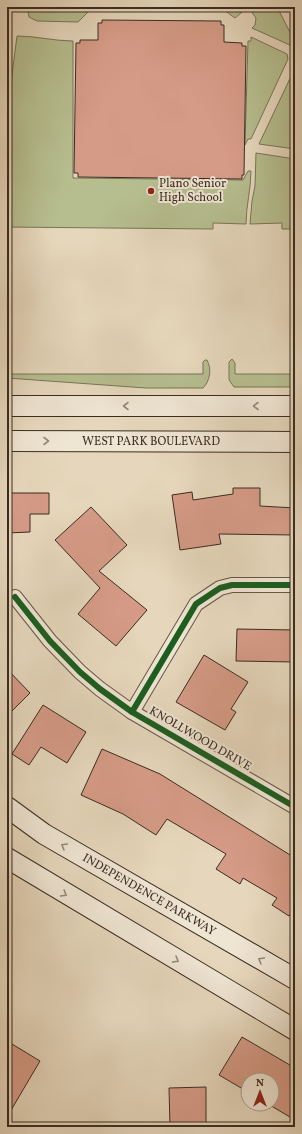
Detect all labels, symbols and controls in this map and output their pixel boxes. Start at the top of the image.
place label: Plano Senior High School [159,176,226,206]
marker: Plano Senior High School [146,186,156,196]
one-way arrow [123,402,129,410]
one-way arrow [253,402,259,410]
street label: WEST PARK BOULEVARD [82,434,220,450]
one-way arrow [43,437,49,445]
street label: KNOLLWOOD DRIVE [146,703,254,775]
one-way arrow [61,843,68,850]
street label: INDEPENDENCE PARKWAY [79,850,219,940]
one-way arrow [60,889,67,896]
one-way arrow [172,955,179,962]
one-way arrow [258,957,265,964]
north arrow [240,1072,280,1112]
text: N [256,1076,264,1091]

